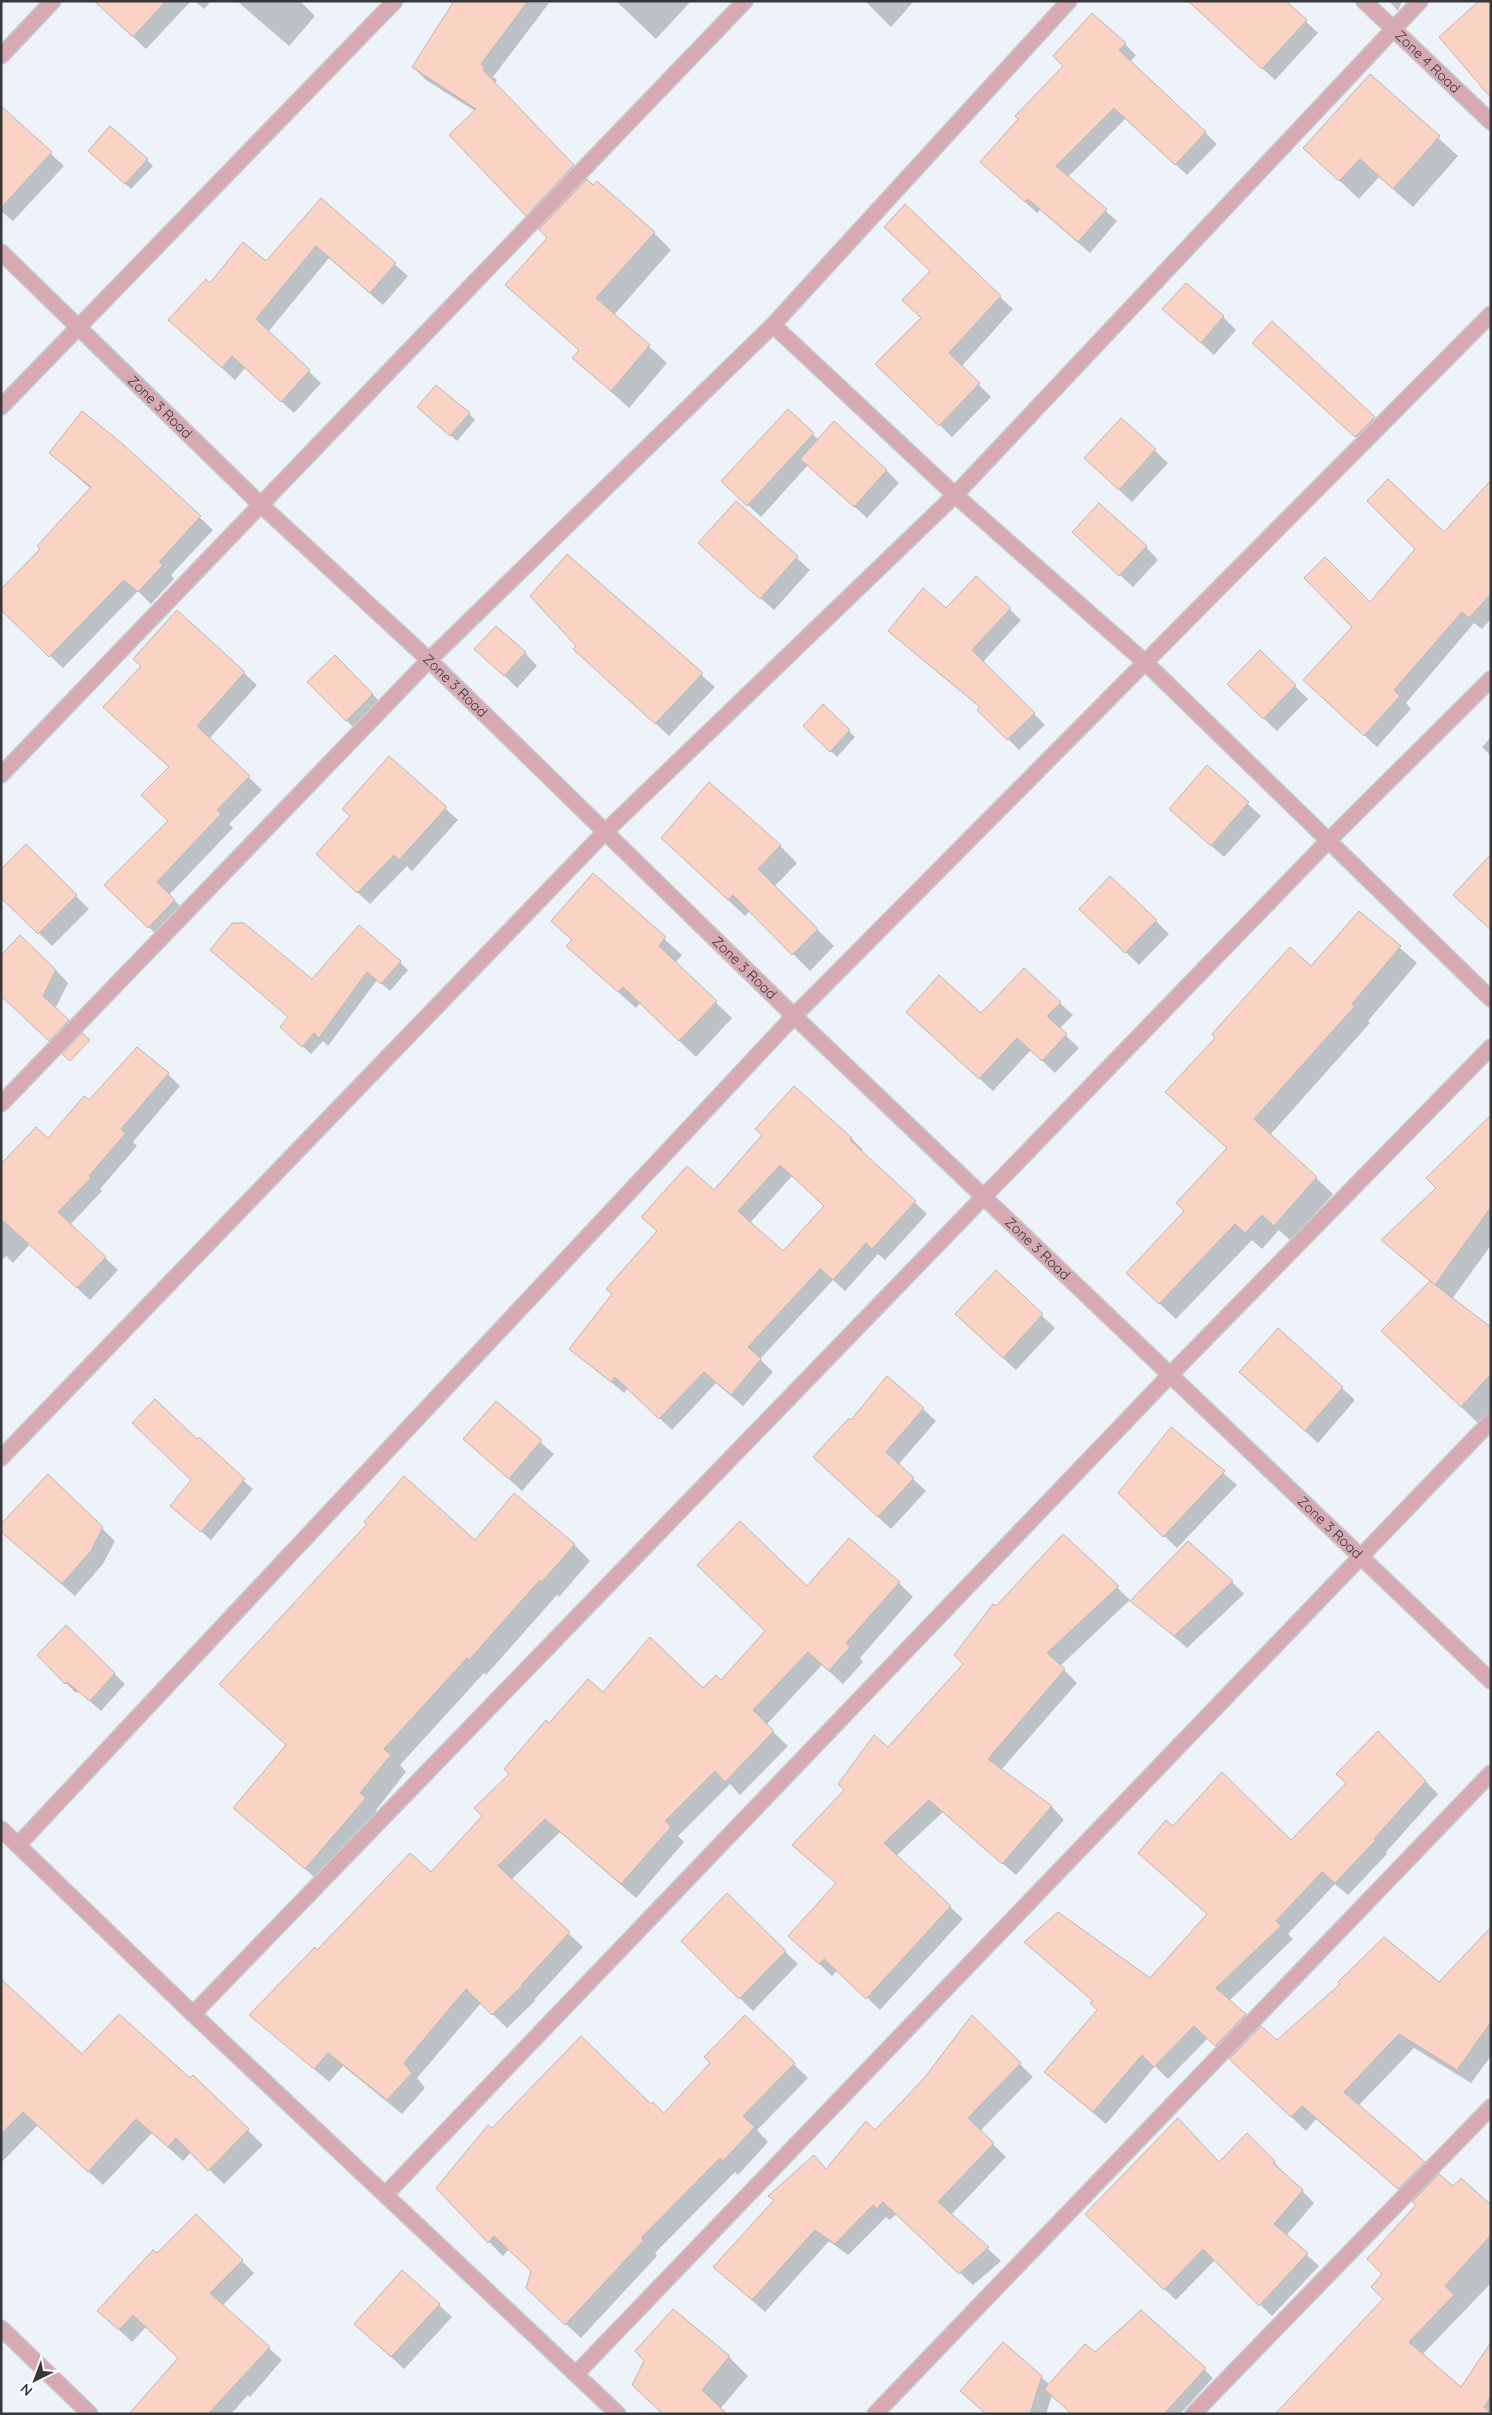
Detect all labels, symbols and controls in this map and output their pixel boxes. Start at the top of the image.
street label: Zone 4 Road [1391,26,1464,97]
street label: Zone 3 Road [124,371,196,442]
street label: Zone 3 Road [419,650,491,721]
street label: Zone 3 Road [708,932,781,1003]
street label: Zone 3 Road [1001,1213,1074,1284]
street label: Zone 3 Road [1294,1492,1366,1563]
north arrow [10,2355,60,2405]
text: N [16,2380,36,2400]

